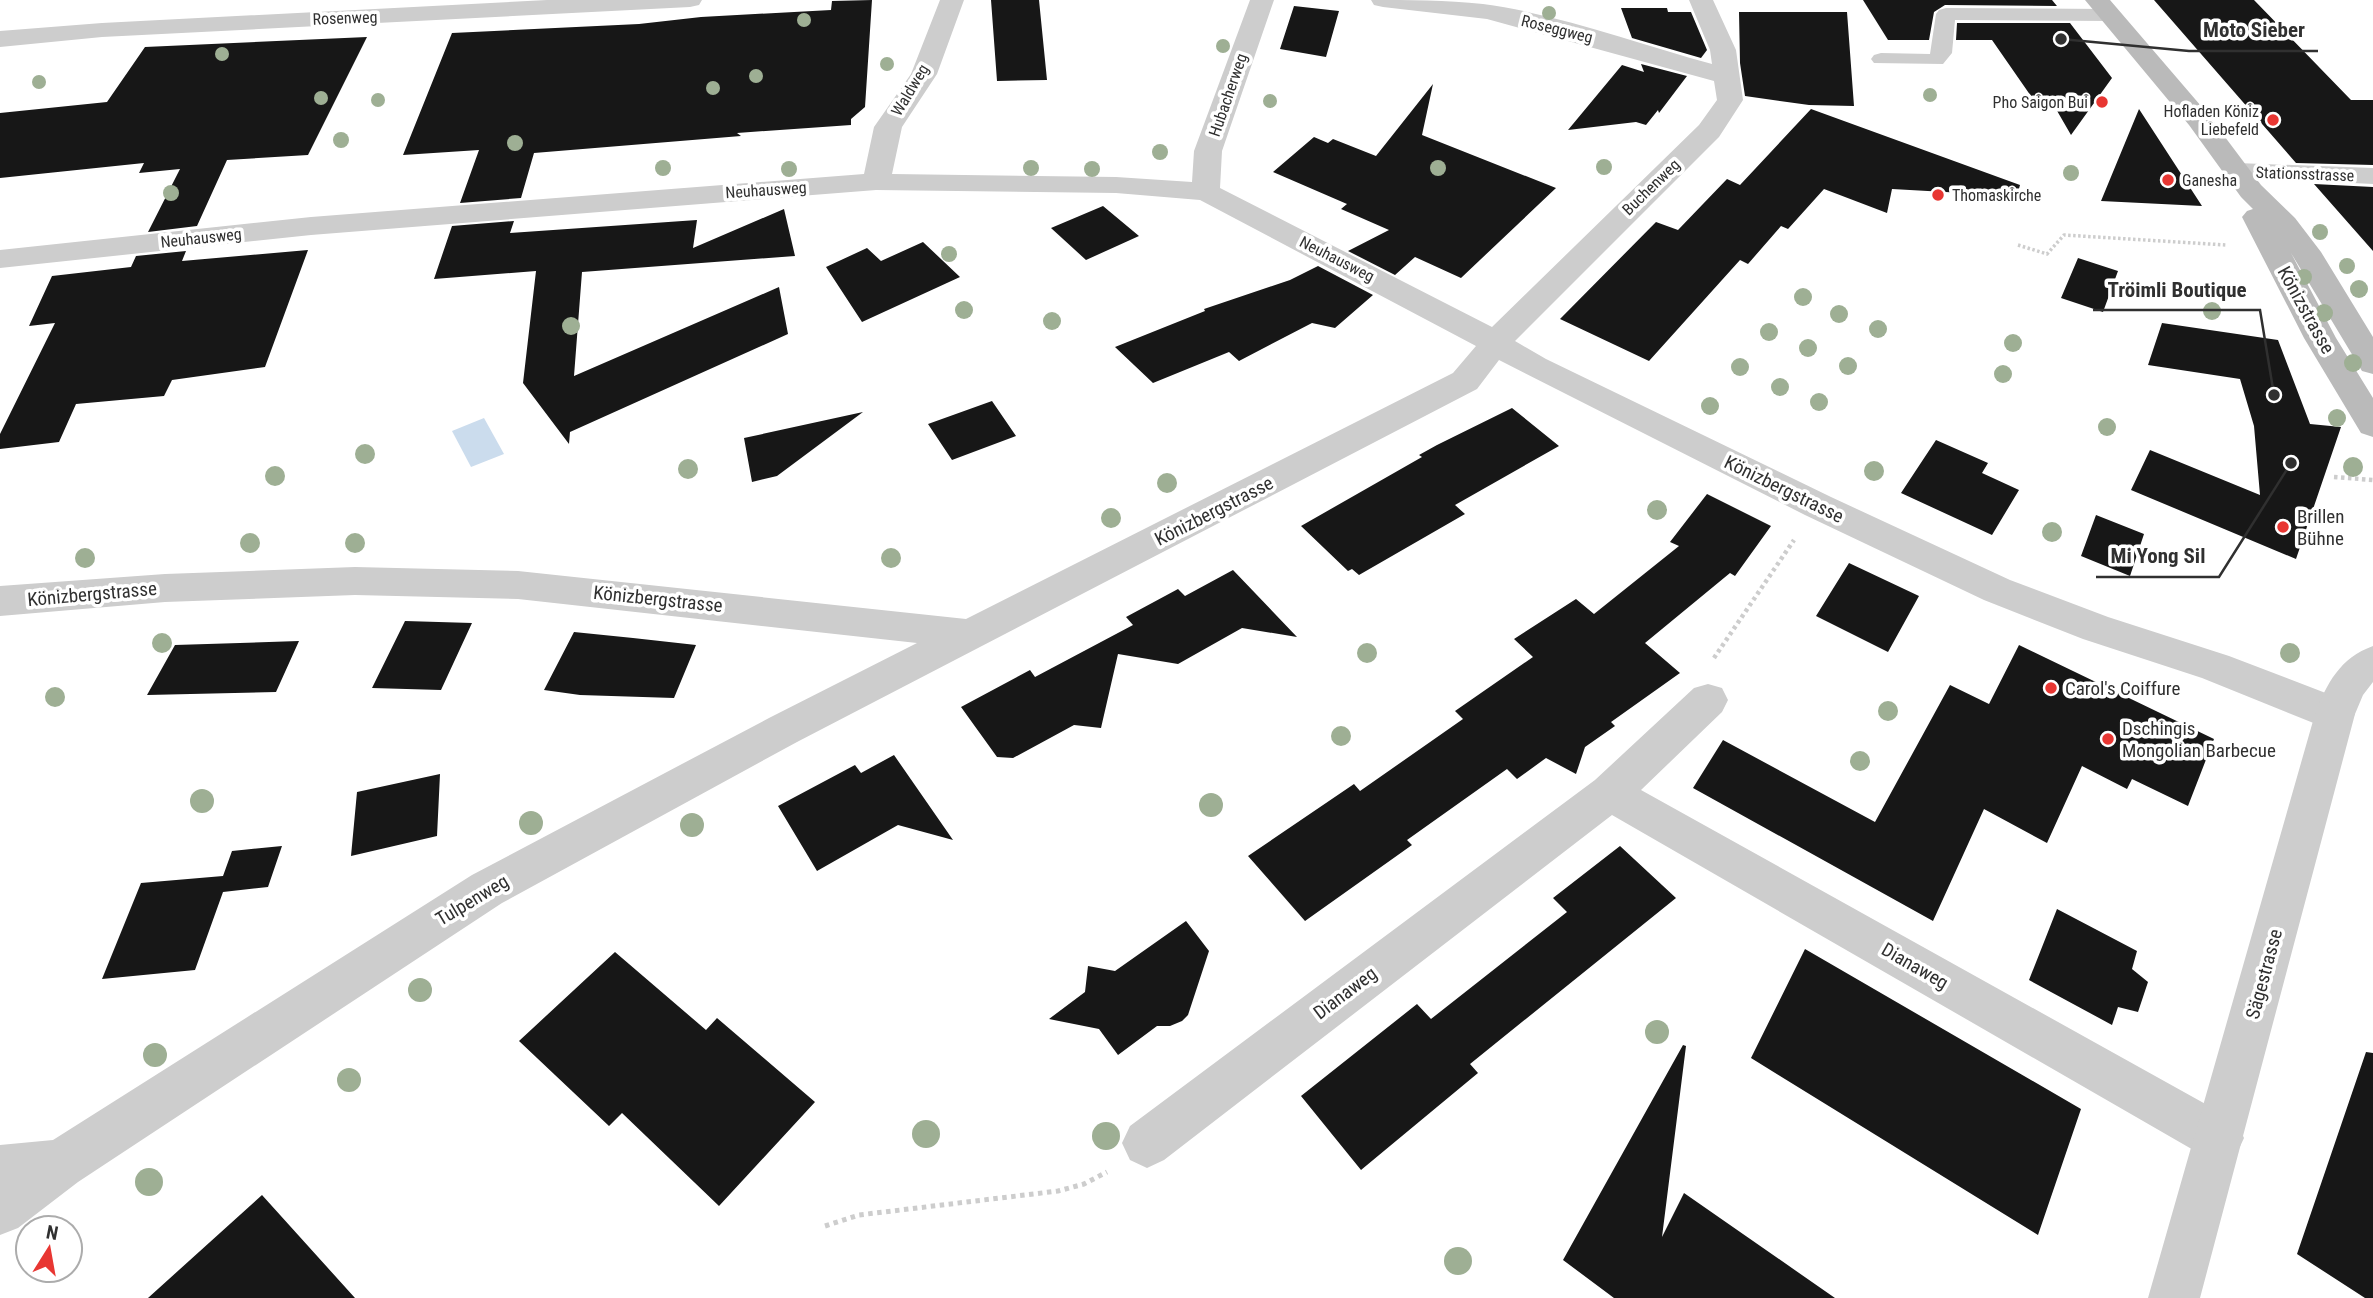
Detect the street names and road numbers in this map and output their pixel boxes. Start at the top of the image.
street label: Rosenweg [312,7,378,29]
street label: Roseggweg [1519,11,1595,47]
street label: Hubacherweg [1205,51,1251,139]
street label: Waldweg [887,61,933,119]
street label: Buchenweg [1618,155,1684,219]
street label: Stationsstrasse [2255,163,2355,185]
street label: Neuhausweg [725,178,807,202]
street label: Neuhausweg [160,224,242,252]
street label: Neuhausweg [1296,232,1378,286]
street label: Könizstrasse [2273,262,2340,358]
street label: Könizbergstrasse [1721,450,1847,528]
street label: Könizbergstrasse [1151,471,1277,551]
street label: Könizbergstrasse [26,577,158,611]
street label: Könizbergstrasse [592,581,724,617]
street label: Tulpenweg [432,869,512,931]
street label: Sägestrasse [2241,926,2287,1022]
street label: Dianaweg [1878,938,1952,994]
street label: Dianaweg [1309,962,1381,1024]

